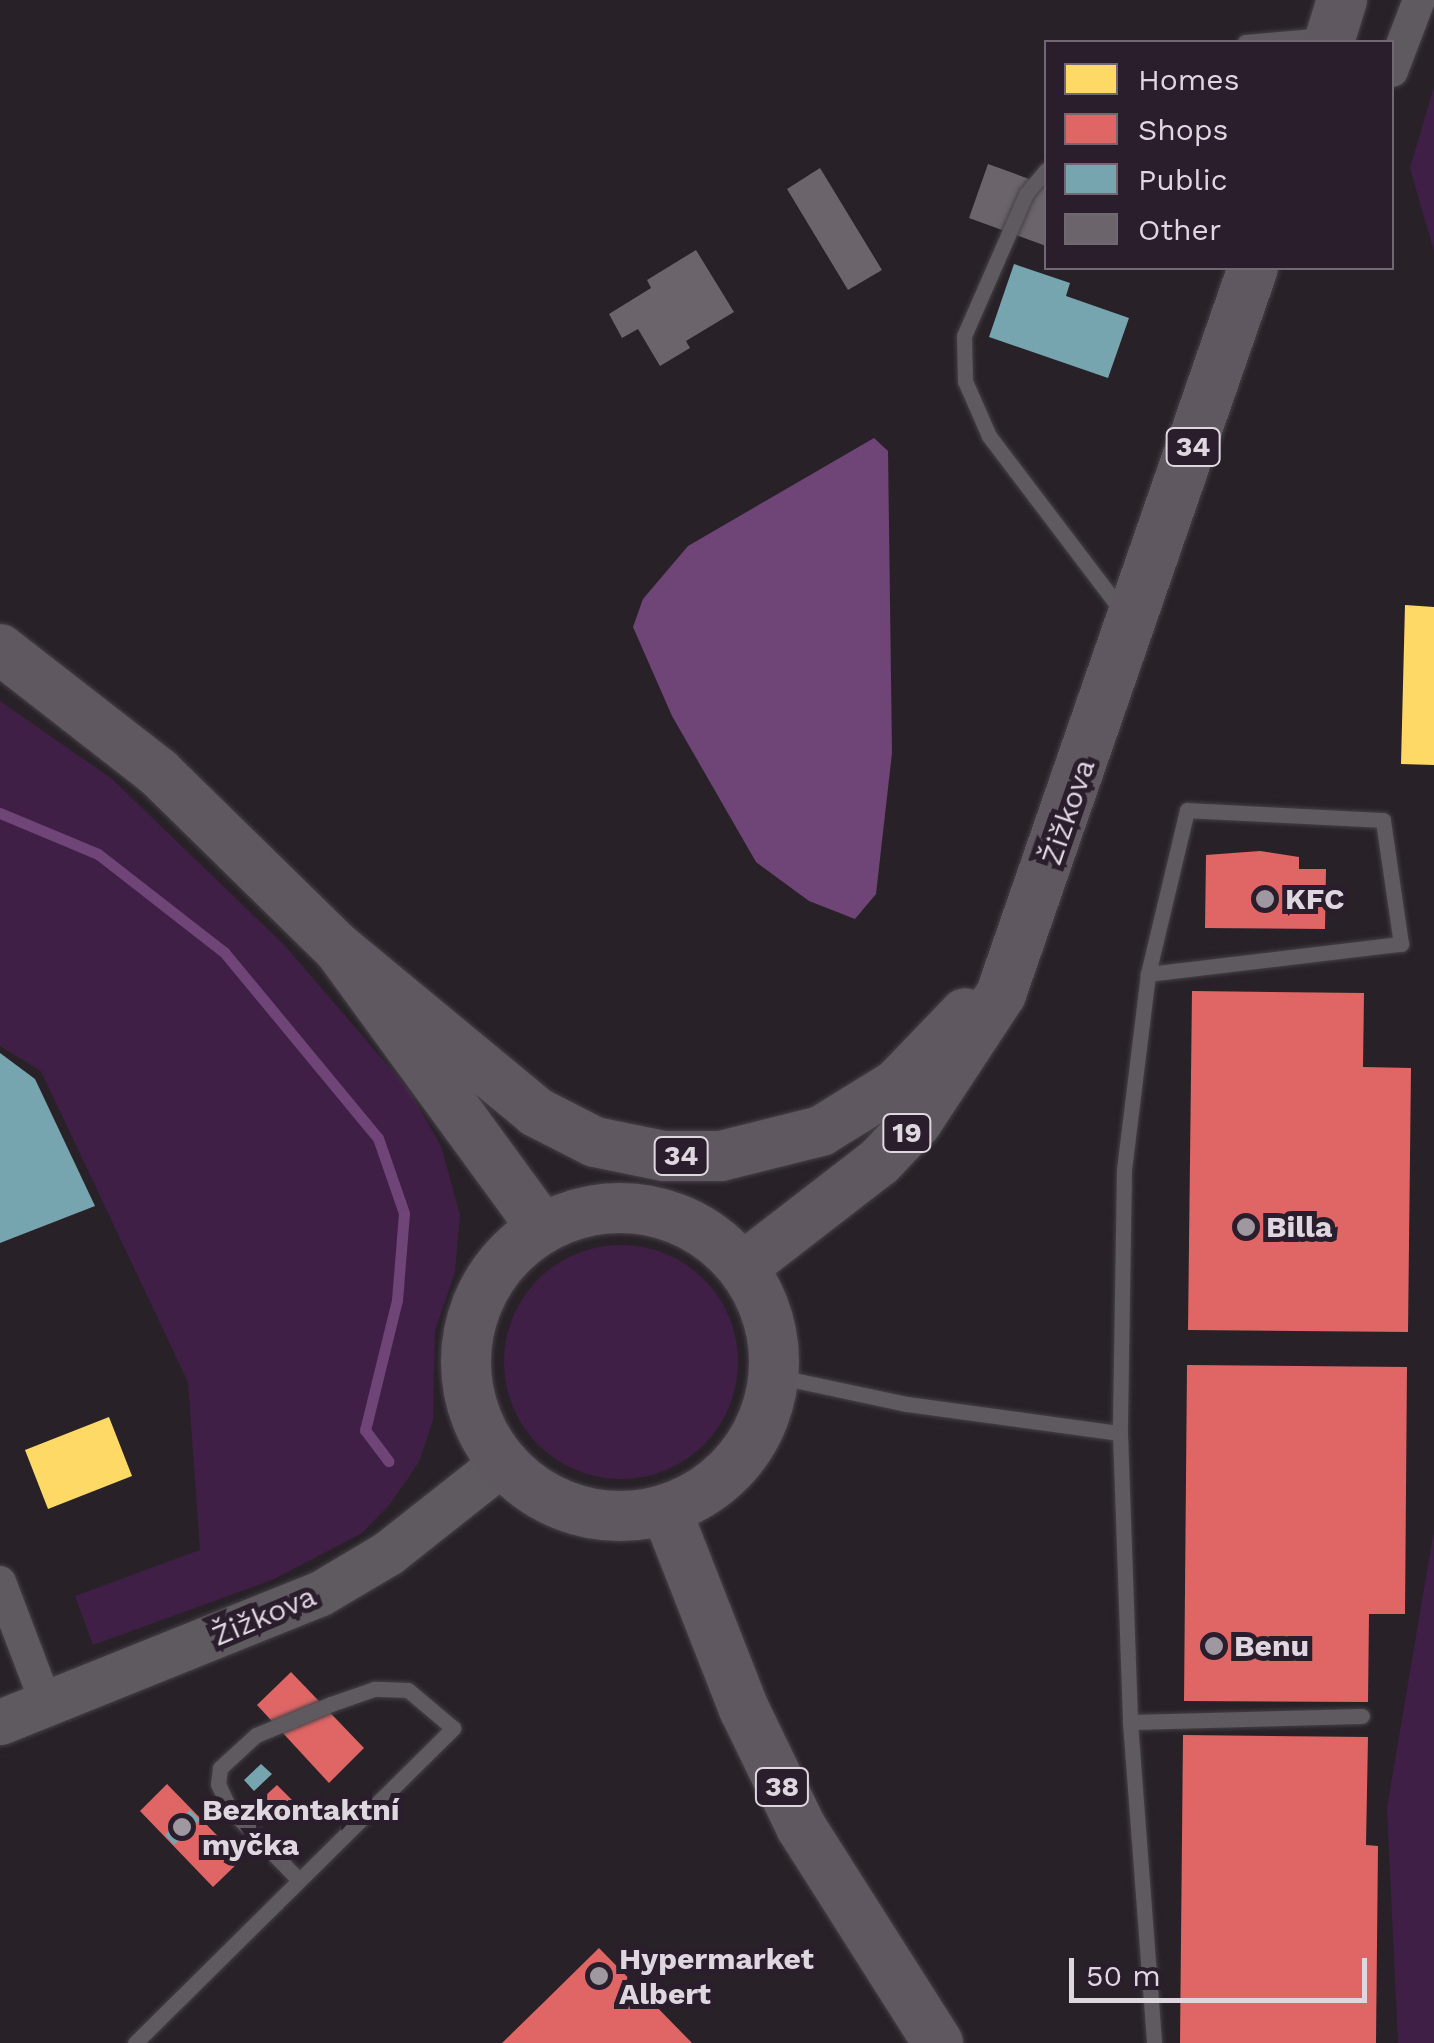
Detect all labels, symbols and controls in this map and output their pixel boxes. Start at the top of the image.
legend [1044,40,1394,270]
text: Homes [1138,62,1240,97]
text: Shops [1138,112,1228,147]
text: Public [1138,162,1228,197]
text: Other [1138,212,1221,247]
road number: 34 [1166,424,1220,470]
street label: Žižkova [1033,754,1103,870]
place label: KFC [1285,881,1344,917]
marker: KFC [1254,888,1276,910]
road number: 19 [882,1110,932,1156]
road number: 34 [654,1133,708,1179]
place label: Billa [1266,1209,1332,1245]
marker: Billa [1235,1216,1257,1238]
street label: Žižkova [207,1578,321,1654]
place label: Benu [1234,1628,1309,1664]
marker: Benu [1203,1635,1225,1657]
road number: 38 [754,1764,810,1810]
place label: Bezkontaktní myčka [202,1792,400,1862]
marker: Bezkontaktní myčka [171,1816,193,1838]
scale bar [1074,1938,1372,2000]
place label: Hypermarket Albert [619,1941,814,2012]
text: 50 m [1086,1958,1161,1993]
marker: Hypermarket Albert [588,1965,610,1987]

